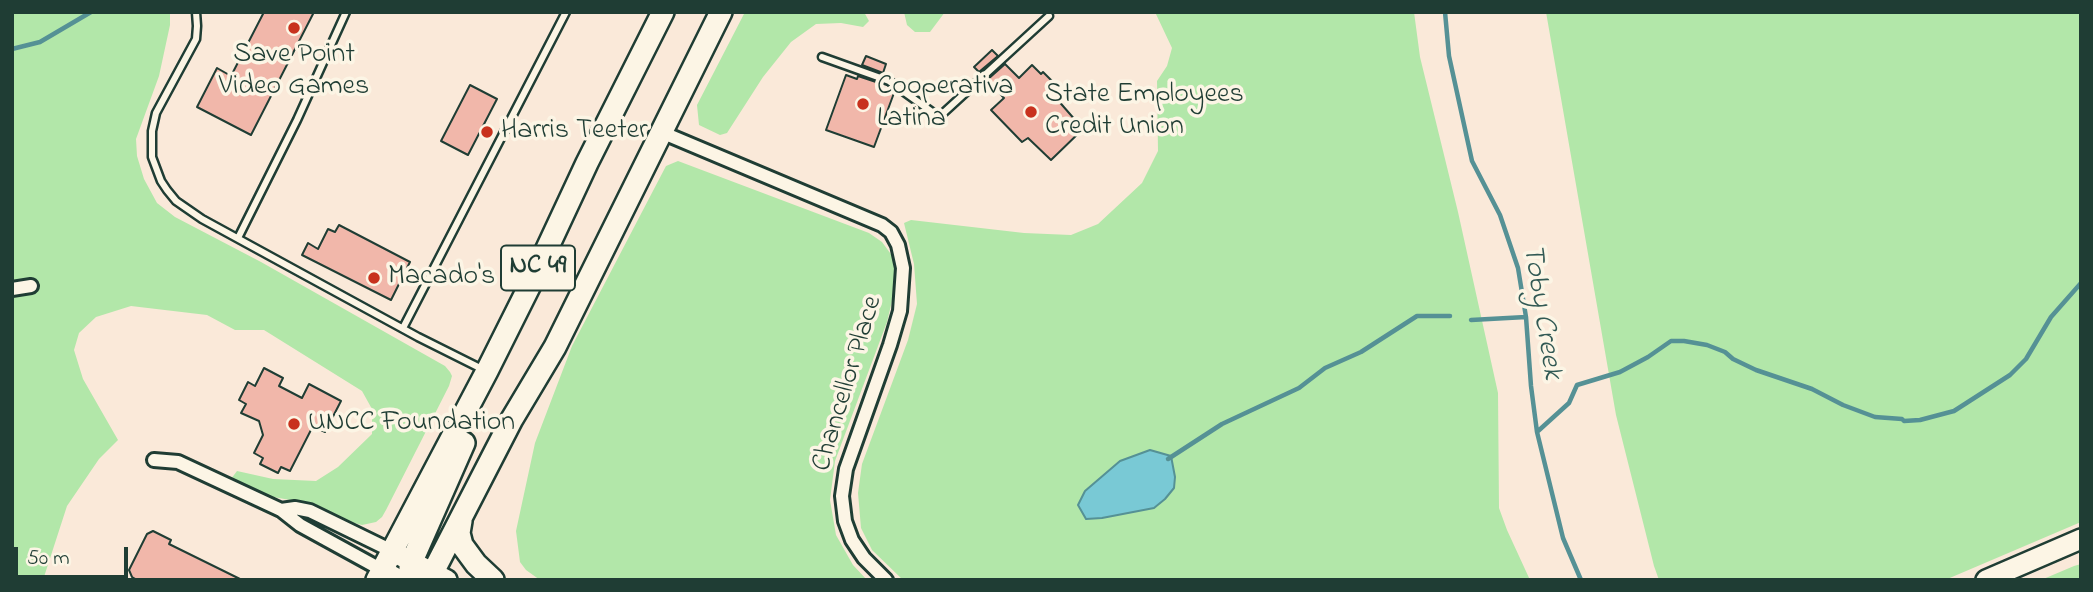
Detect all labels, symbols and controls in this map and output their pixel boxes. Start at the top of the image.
marker: Save Point Video Games [286,20,302,36]
place label: Save Point Video Games [219,39,369,105]
place label: Cooperativa Latina [877,71,1013,137]
place label: State Employees Credit Union [1045,79,1244,145]
marker: Cooperativa Latina [855,96,871,112]
marker: State Employees Credit Union [1023,104,1039,120]
place label: Harris Teeter [501,115,648,149]
marker: Harris Teeter [479,124,495,140]
water label: Toby Creek [1512,242,1568,382]
road number: NC 49 [501,246,575,290]
place label: Macado's [388,261,495,295]
marker: Macado's [366,270,382,286]
street label: Chancellor Place [806,292,892,476]
place label: UNCC Foundation [308,407,515,441]
marker: UNCC Foundation [286,416,302,432]
scale bar [18,532,131,576]
text: 50 m [27,544,70,574]

